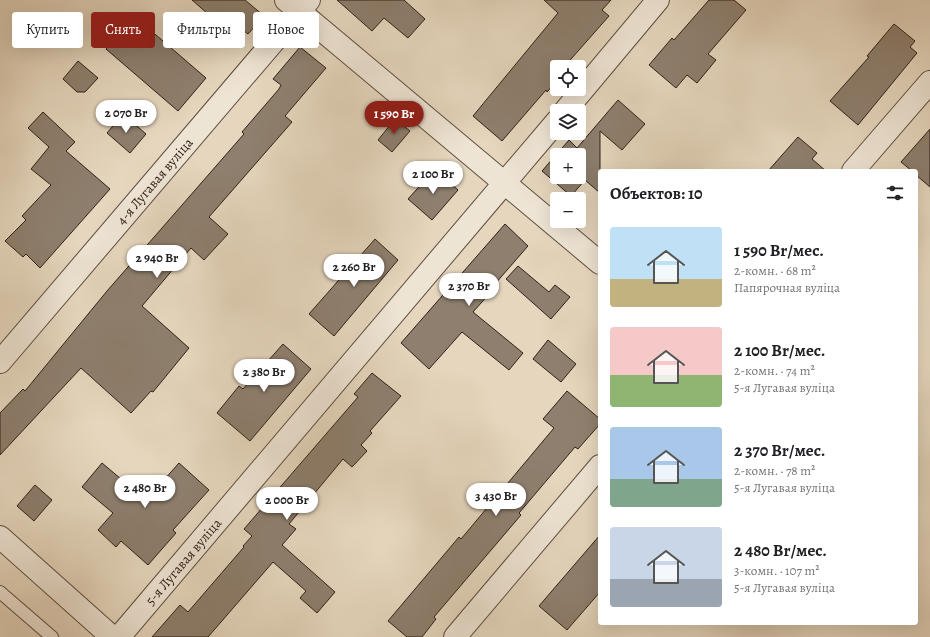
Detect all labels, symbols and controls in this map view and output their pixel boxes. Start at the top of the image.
chip: Купить [12,12,83,48]
chip: Снять [91,12,155,48]
chip: Фильтры [163,12,245,48]
chip: Новое [253,12,319,48]
map controls [550,60,586,228]
button: locate [550,60,586,96]
pin: 2 070 Br [85,100,167,134]
pin: 1 590 Br [353,101,435,135]
text: 2 070 Br [105,104,147,121]
button: layers [550,104,586,140]
text: 1 590 Br [374,105,414,122]
street label: 4-я Лугавая вуліца [112,133,198,229]
button: + [550,148,586,184]
pin: 2 100 Br [392,161,474,195]
text: 2 100 Br [412,165,454,182]
text: Объектов: 10 [610,182,703,205]
icon: filters [884,182,906,204]
button: − [550,192,586,228]
text: 1 590 Br/мес. [734,239,824,262]
icon: home [642,243,690,291]
pin: 2 940 Br [116,245,198,279]
text: 2 940 Br [136,249,178,266]
pin: 2 260 Br [313,254,395,288]
text: 2 260 Br [332,258,376,275]
text: 2-комн. · 68 m² [734,262,816,279]
pin: 2 370 Br [428,273,510,307]
text: 2 370 Br [448,277,490,294]
text: Папярочная вуліца [734,279,840,296]
text: 2 100 Br/мес. [734,339,825,362]
icon: home [642,343,690,391]
pin: 2 380 Br [223,359,305,393]
text: 2-комн. · 74 m² [734,362,815,379]
text: 2 380 Br [243,363,285,380]
text: 5-я Лугавая вуліца [734,379,835,396]
text: 2 370 Br/мес. [734,439,825,462]
icon: home [642,443,690,491]
text: 2-комн. · 78 m² [734,462,815,479]
pin: 2 480 Br [104,475,186,509]
text: 2 480 Br [123,479,167,496]
text: 5-я Лугавая вуліца [734,479,835,496]
pin: 3 430 Br [455,483,537,517]
pin: 2 000 Br [246,487,328,521]
text: 3 430 Br [475,487,517,504]
text: 2 000 Br [265,491,309,508]
street label: 5-я Лугавая вуліца [141,513,226,609]
text: 2 480 Br/мес. [734,539,827,562]
icon: home [642,543,690,591]
text: 3-комн. · 107 m² [734,562,820,579]
text: 5-я Лугавая вуліца [734,579,835,596]

